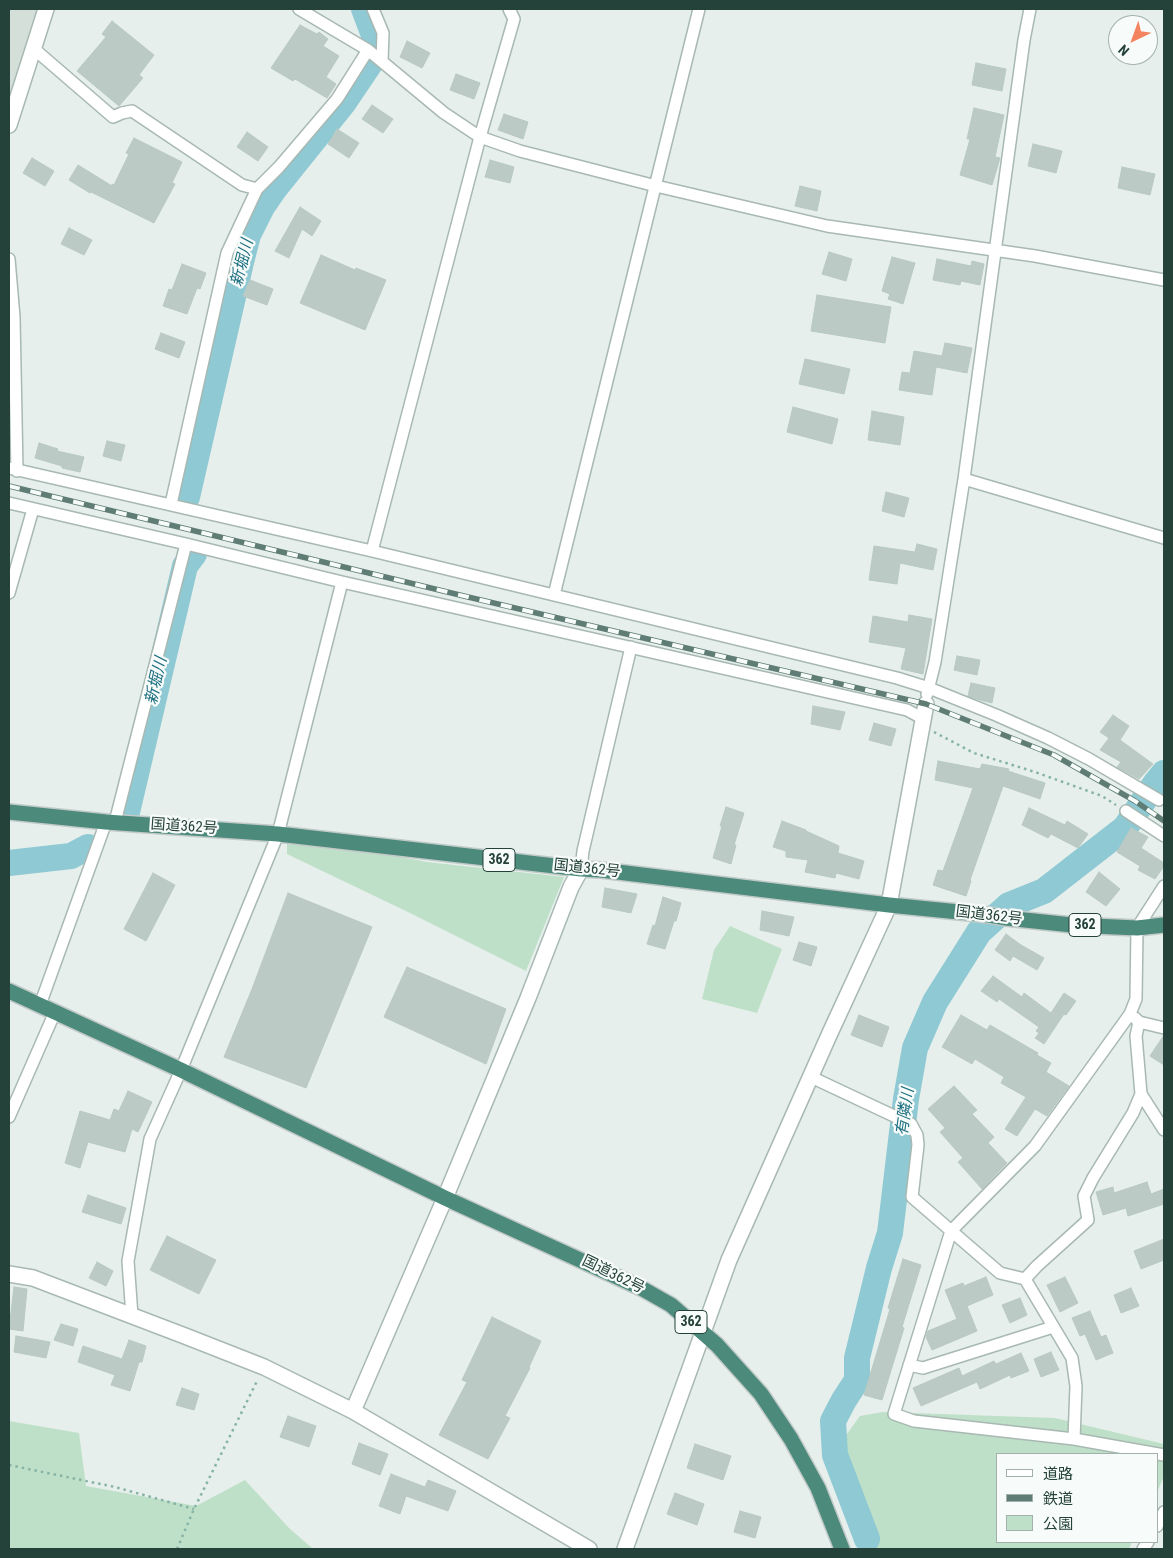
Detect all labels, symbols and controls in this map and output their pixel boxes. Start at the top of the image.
north arrow [1108,15,1158,65]
text: N [1115,42,1132,59]
water label: 新堀川 [228,237,258,289]
water label: 新堀川 [142,655,172,707]
street label: 国道362号 [150,816,218,838]
road number: 362 [483,848,515,872]
street label: 国道362号 [553,857,621,881]
street label: 国道362号 [955,903,1023,929]
road number: 362 [1069,914,1101,936]
water label: 有隣川 [893,1087,919,1137]
street label: 国道362号 [579,1252,647,1298]
road number: 362 [675,1310,707,1334]
legend [996,1453,1158,1543]
text: 道路 [1043,1465,1073,1483]
text: 鉄道 [1043,1490,1073,1508]
text: 公園 [1043,1515,1073,1533]

